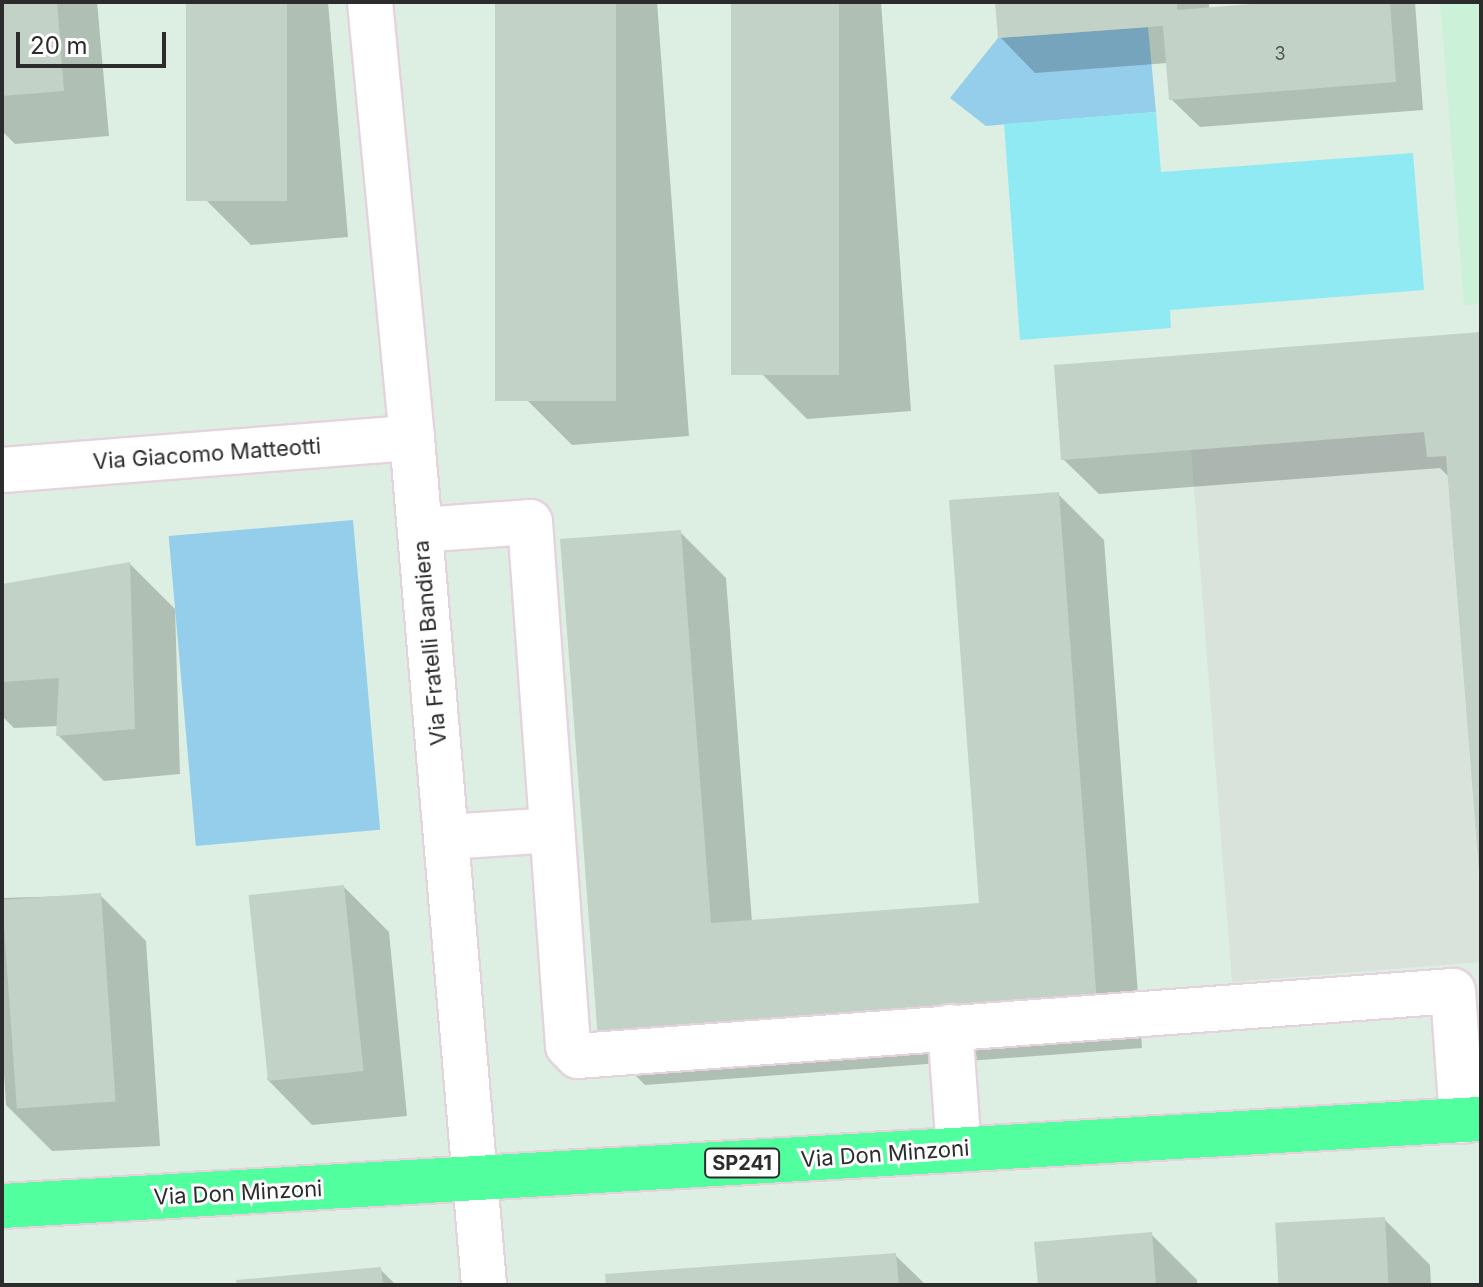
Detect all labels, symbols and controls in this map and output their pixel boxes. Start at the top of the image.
scale bar [20,16,170,66]
text: 20 m [30,31,88,60]
house number: 3 [1274,43,1286,65]
street label: Via Giacomo Matteotti [92,433,322,475]
street label: Via Fratelli Bandiera [408,539,452,747]
street label: Via Don Minzoni [800,1135,970,1173]
road number: SP241 [704,1147,780,1179]
street label: Via Don Minzoni [153,1175,323,1211]

